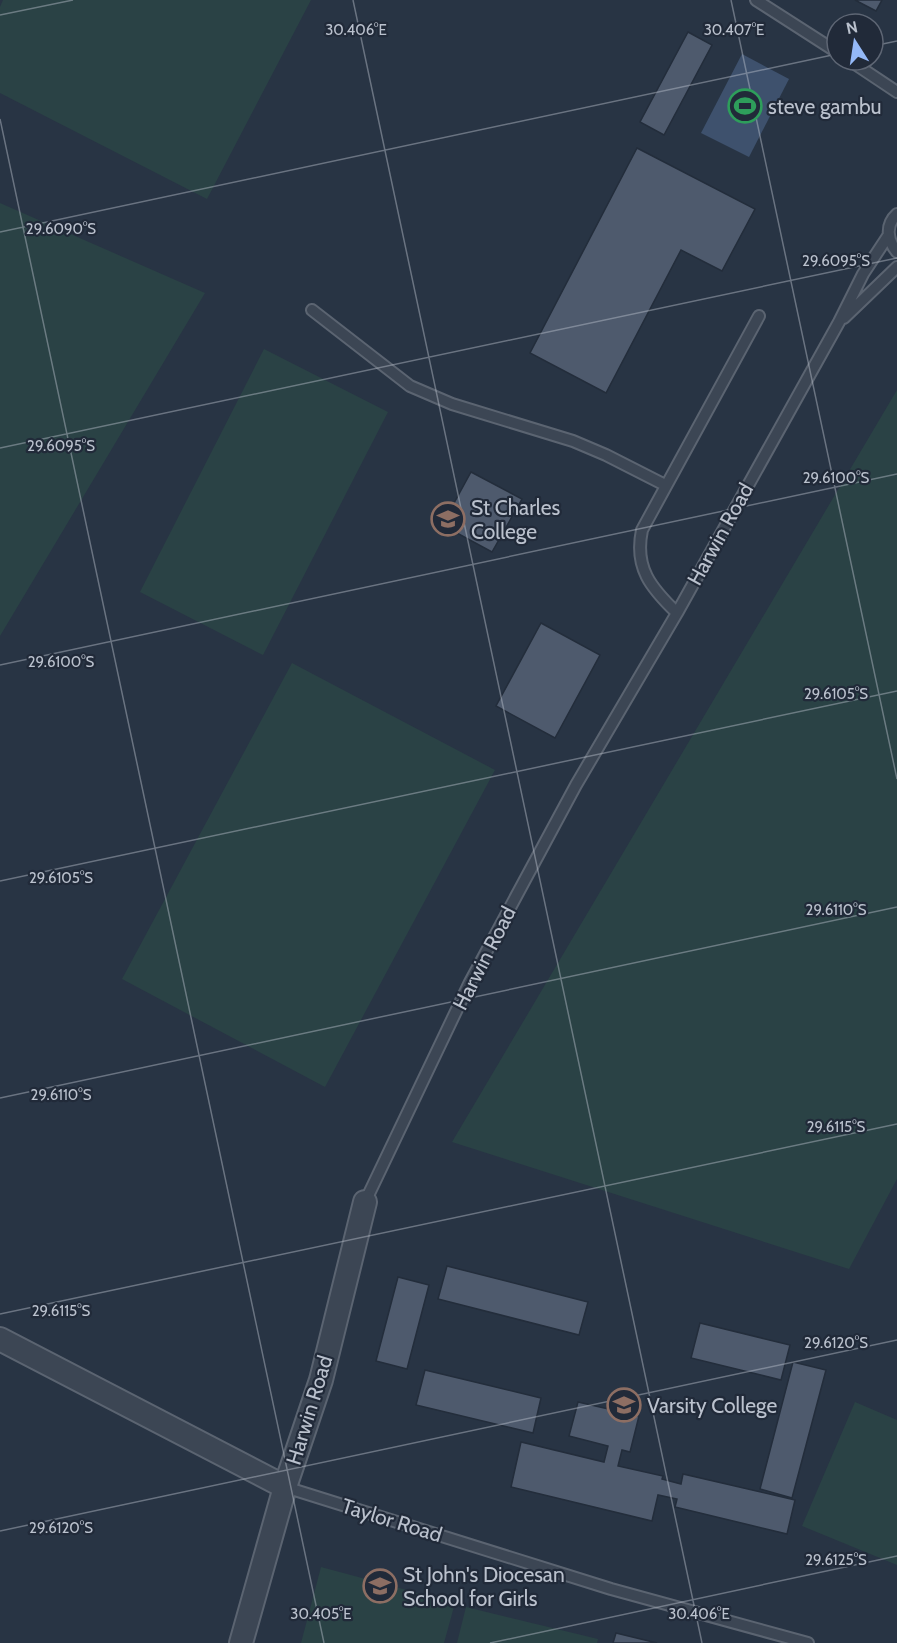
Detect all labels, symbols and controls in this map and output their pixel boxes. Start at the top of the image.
north arrow [825,12,885,72]
text: N [844,17,859,38]
text: 30.406°E [325,21,387,39]
text: 30.407°E [704,21,764,39]
sports icon: steve gambu [727,88,763,124]
place label: steve gambu [768,94,882,119]
text: 29.6090°S [26,220,96,238]
text: 29.6095°S [802,252,870,270]
text: 29.6095°S [27,437,95,455]
text: 29.6100°S [803,469,869,487]
street label: Harwin Road [682,479,758,589]
place label: St Charles College [471,495,560,544]
school or university icon: St Charles College [430,501,466,537]
text: 29.6100°S [28,653,94,671]
text: 29.6105°S [804,685,868,703]
text: 29.6105°S [29,869,93,887]
text: 29.6110°S [806,901,867,919]
street label: Harwin Road [447,902,521,1014]
text: 29.6110°S [31,1086,92,1104]
text: 29.6115°S [807,1118,866,1136]
text: 29.6115°S [32,1302,91,1320]
text: 29.6120°S [804,1334,868,1352]
street label: Harwin Road [281,1352,337,1468]
school or university icon: Varsity College [606,1387,642,1423]
place label: Varsity College [647,1393,777,1418]
street label: Taylor Road [339,1493,445,1547]
text: 29.6120°S [29,1519,93,1537]
text: 29.6125°S [805,1551,867,1569]
place label: St John's Diocesan School for Girls [403,1562,565,1611]
school or university icon: St John's Diocesan School for Girls [362,1568,398,1604]
text: 30.405°E [290,1605,352,1623]
text: 30.406°E [668,1605,730,1623]

